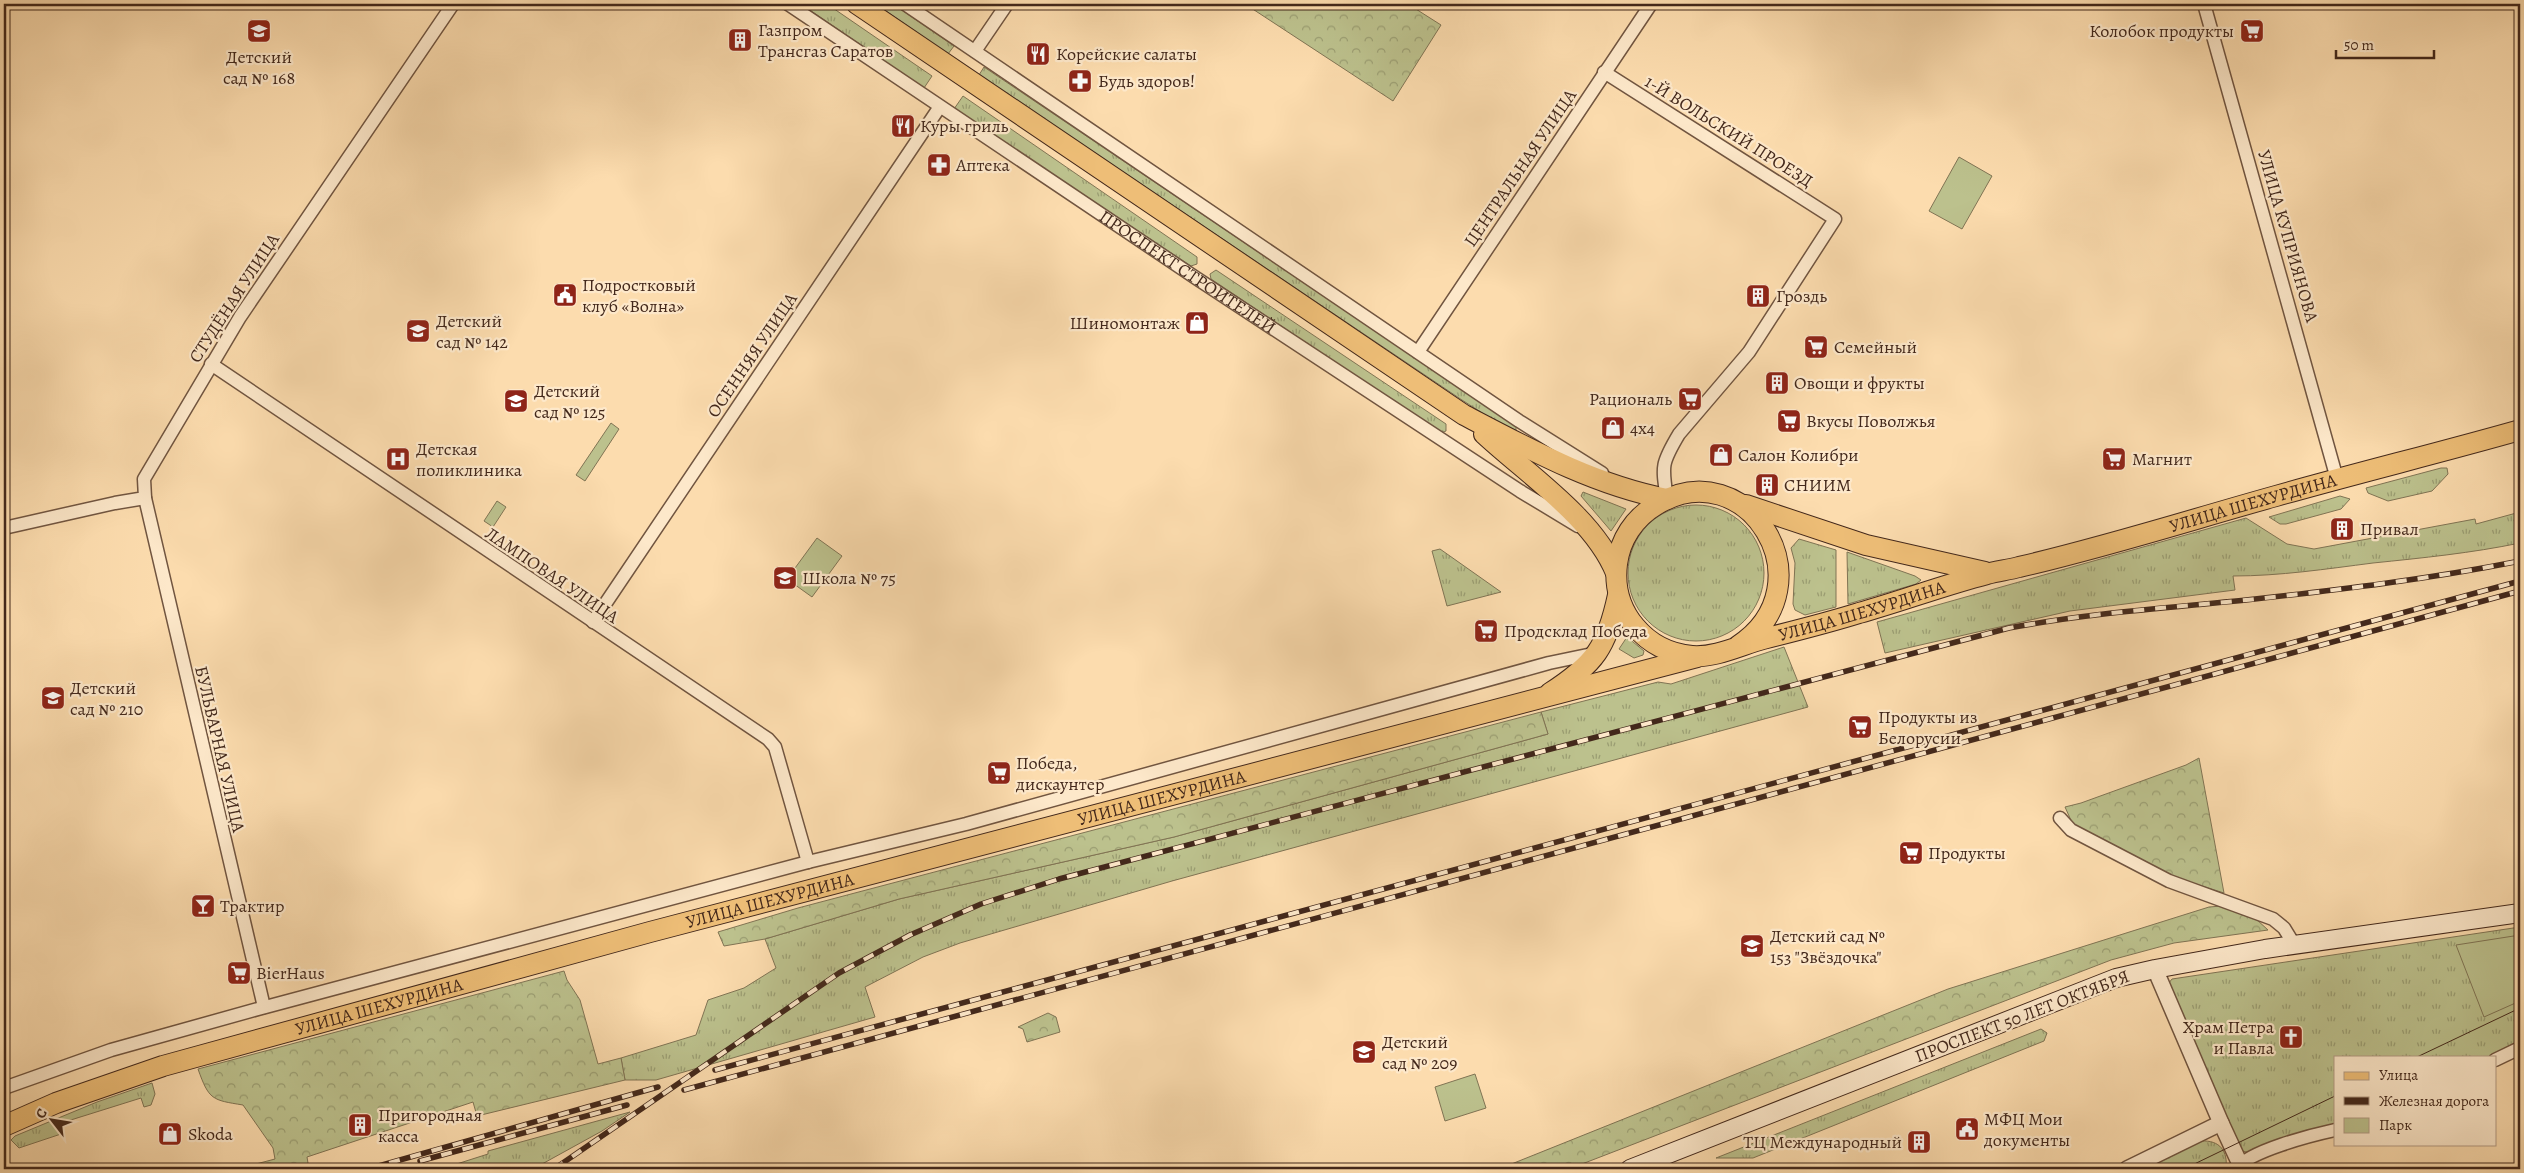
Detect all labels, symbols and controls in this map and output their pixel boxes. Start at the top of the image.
school or university icon: Детский сад № 168 [246,18,272,44]
place label: Газпром Трансгаз Саратов [758,18,893,63]
supermarket icon: Колобок продукты [2239,18,2265,44]
place label: Колобок продукты [2089,19,2234,43]
building icon: Газпром Трансгаз Саратов [727,27,753,53]
scale bar [2336,28,2434,60]
text: 50 m [2344,35,2374,55]
restaurant icon: Корейские салаты [1025,41,1051,67]
place label: Корейские салаты [1056,42,1197,66]
place label: Детский сад № 168 [223,45,295,90]
pharmacy icon: Будь здоров! [1067,68,1093,94]
place label: Будь здоров! [1098,69,1195,93]
street label: 1-Й ВОЛЬСКИЙ ПРОЕЗД [1640,69,1818,193]
street label: ЦЕНТРАЛЬНАЯ УЛИЦА [1458,84,1582,251]
restaurant icon: Куры гриль [890,113,916,139]
place label: Куры гриль [920,114,1009,138]
street label: УЛИЦА КУПРИЯНОВА [2252,147,2324,325]
pharmacy icon: Аптека [926,152,952,178]
place label: Аптека [955,153,1011,177]
street label: ПРОСПЕКТ СТРОИТЕЛЕЙ [1094,204,1281,339]
street label: СТУДЁНАЯ УЛИЦА [183,228,285,367]
place label: Подростковый клуб «Волна» [582,273,696,318]
public building icon: Подростковый клуб «Волна» [552,282,578,308]
building icon: Гроздь [1745,283,1771,309]
place label: Гроздь [1776,284,1827,308]
street label: ОСЕННЯЯ УЛИЦА [701,288,803,422]
place label: Детский сад № 142 [436,309,508,354]
shop icon: Шиномонтаж [1184,310,1210,336]
place label: Шиномонтаж [1069,311,1180,335]
school or university icon: Детский сад № 142 [405,318,431,344]
supermarket icon: Семейный [1803,334,1829,360]
place label: Семейный [1834,335,1917,359]
building icon: Овощи и фрукты [1764,370,1790,396]
place label: Овощи и фрукты [1794,371,1925,395]
place label: Детский сад № 125 [534,379,605,424]
supermarket icon: Рациональ [1677,386,1703,412]
place label: Рациональ [1589,387,1672,411]
school or university icon: Детский сад № 125 [503,388,529,414]
supermarket icon: Вкусы Поволжья [1776,408,1802,434]
place label: Вкусы Поволжья [1806,409,1935,433]
shop icon: 4x4 [1600,415,1626,441]
place label: 4x4 [1630,416,1655,440]
place label: Детская поликлиника [416,437,523,482]
shop icon: Салон Колибри [1708,442,1734,468]
place label: Салон Колибри [1738,443,1859,467]
hospital icon: Детская поликлиника [385,446,411,472]
supermarket icon: Магнит [2101,446,2127,472]
place label: Магнит [2132,447,2192,471]
street label: УЛИЦА ШЕХУРДИНА [2166,468,2340,538]
building icon: СНИИМ [1754,472,1780,498]
place label: СНИИМ [1784,473,1851,497]
building icon: Привал [2329,516,2355,542]
place label: Привал [2360,517,2419,541]
street label: ЛАМПОВАЯ УЛИЦА [480,521,624,629]
school or university icon: Школа № 75 [772,565,798,591]
place label: Школа № 75 [802,566,896,590]
street label: УЛИЦА ШЕХУРДИНА [1776,575,1949,647]
supermarket icon: Продсклад Победа [1473,618,1499,644]
place label: Продсклад Победа [1504,619,1648,643]
street label: БУЛЬВАРНАЯ УЛИЦА [189,663,251,835]
place label: Детский сад № 210 [70,676,143,721]
school or university icon: Детский сад № 210 [40,685,66,711]
place label: Продукты из Белорусии [1878,705,1978,750]
supermarket icon: Продукты из Белорусии [1847,714,1873,740]
place label: Победа, дискаунтер [1015,751,1104,796]
supermarket icon: Победа, дискаунтер [986,760,1012,786]
street label: УЛИЦА ШЕХУРДИНА [1075,764,1249,831]
supermarket icon: Продукты [1898,840,1924,866]
place label: Продукты [1928,841,2006,865]
street label: УЛИЦА ШЕХУРДИНА [683,867,857,934]
bar icon: Трактир [190,893,216,919]
place label: Трактир [220,894,284,918]
place label: Детский сад № 153 "Звёздочка" [1770,924,1885,969]
school or university icon: Детский сад № 153 "Звёздочка" [1739,933,1765,959]
supermarket icon: BierHaus [226,960,252,986]
place label: BierHaus [256,961,325,985]
street label: ПРОСПЕКТ 50 ЛЕТ ОКТЯБРЯ [1911,964,2133,1068]
street label: УЛИЦА ШЕХУРДИНА [292,972,466,1041]
place label: Храм Петра и Павла [2183,1015,2275,1060]
church icon: Храм Петра и Павла [2278,1024,2304,1050]
place label: Детский сад № 209 [1382,1030,1457,1075]
school or university icon: Детский сад № 209 [1351,1039,1377,1065]
legend [2334,1056,2496,1146]
text: Улица [2379,1065,2418,1085]
text: Железная дорога [2379,1091,2489,1111]
north arrow [28,1096,78,1146]
place label: Пригородная касса [378,1103,482,1148]
text: С [31,1105,52,1122]
place label: МФЦ Мои документы [1983,1107,2070,1152]
building icon: Пригородная касса [347,1112,373,1138]
text: Парк [2379,1115,2412,1135]
public building icon: МФЦ Мои документы [1954,1116,1980,1142]
shop icon: Skoda [157,1121,183,1147]
place label: Skoda [188,1122,234,1146]
building icon: ТЦ Международный [1906,1129,1932,1155]
place label: ТЦ Международный [1743,1130,1902,1154]

